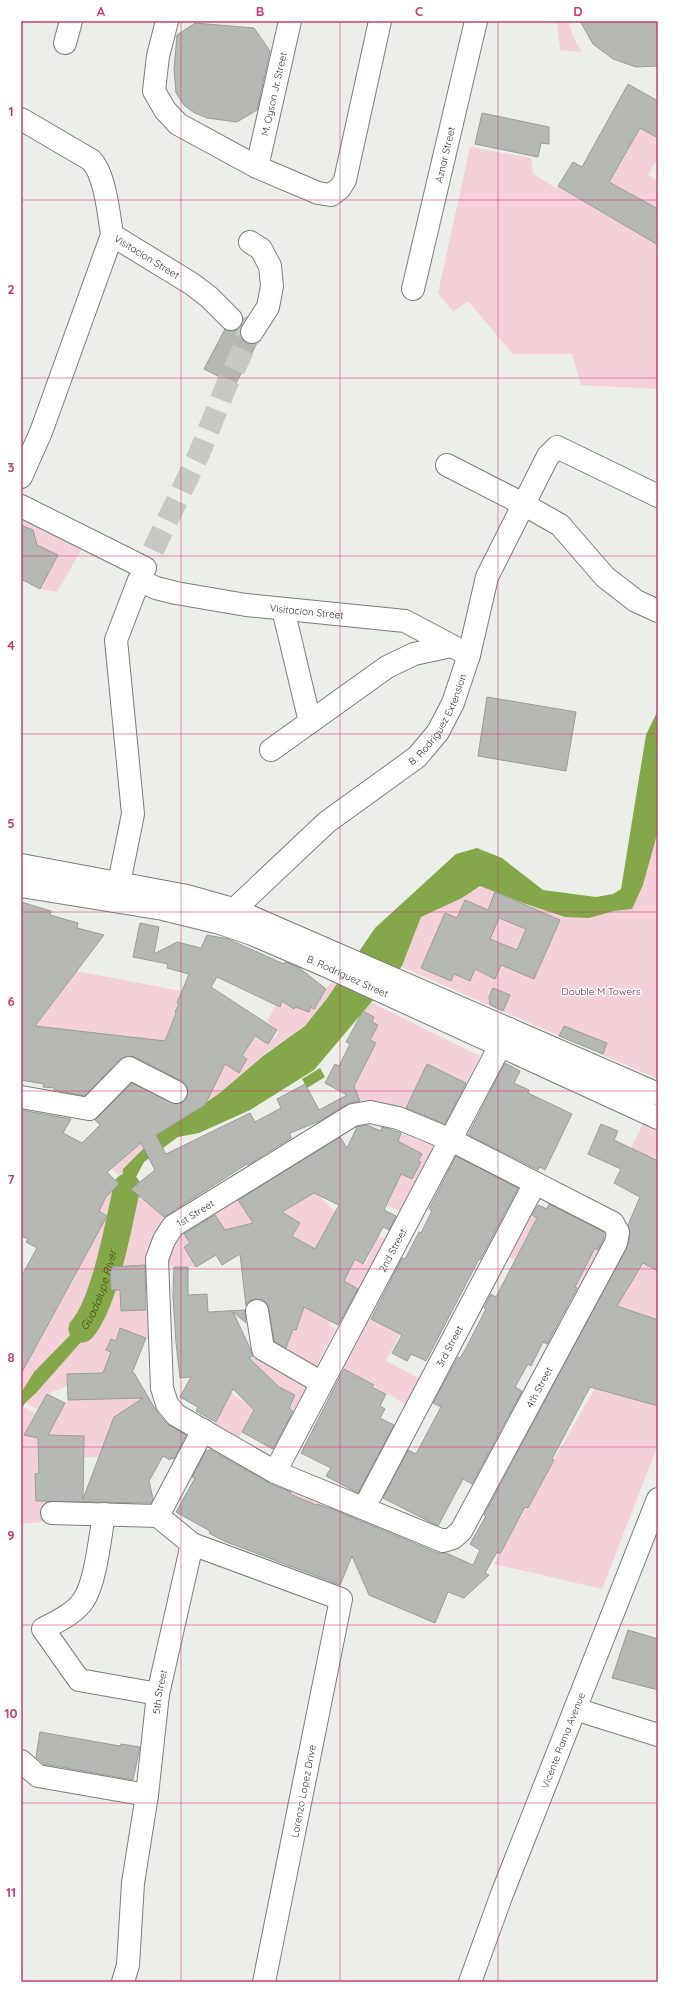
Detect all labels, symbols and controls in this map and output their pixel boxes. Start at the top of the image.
text: A [97,3,106,19]
text: B [256,3,264,19]
text: C [415,3,423,19]
text: D [573,3,583,19]
street label: M. Oyson Jr. Street [258,50,290,137]
text: 1 [8,103,14,119]
street label: Aznar Street [432,125,458,184]
street label: Visitacion Street [112,232,182,282]
text: 2 [7,281,15,297]
text: 3 [8,459,15,475]
street label: Visitacion Street [269,601,345,622]
text: 4 [7,637,15,653]
street label: B. Rodriguez Extension [406,672,469,768]
text: 5 [7,815,15,831]
street label: B. Rodriguez Street [305,952,391,1001]
park label: Double M Towers [561,985,641,998]
text: 6 [7,993,15,1009]
text: 7 [7,1171,15,1187]
street label: 1st Street [174,1197,217,1230]
street label: 2nd Street [376,1226,410,1274]
water label: Guadalupe River [77,1247,120,1333]
street label: 3rd Street [433,1323,466,1369]
text: 8 [7,1349,15,1365]
street label: 4th Street [523,1364,556,1410]
text: 9 [7,1527,15,1543]
street label: 5th Street [150,1668,170,1715]
street label: Vicente Rama Avenue [538,1690,588,1790]
text: 10 [4,1705,18,1721]
street label: Lorenzo Lopez Drive [288,1743,319,1839]
text: 11 [6,1884,16,1900]

